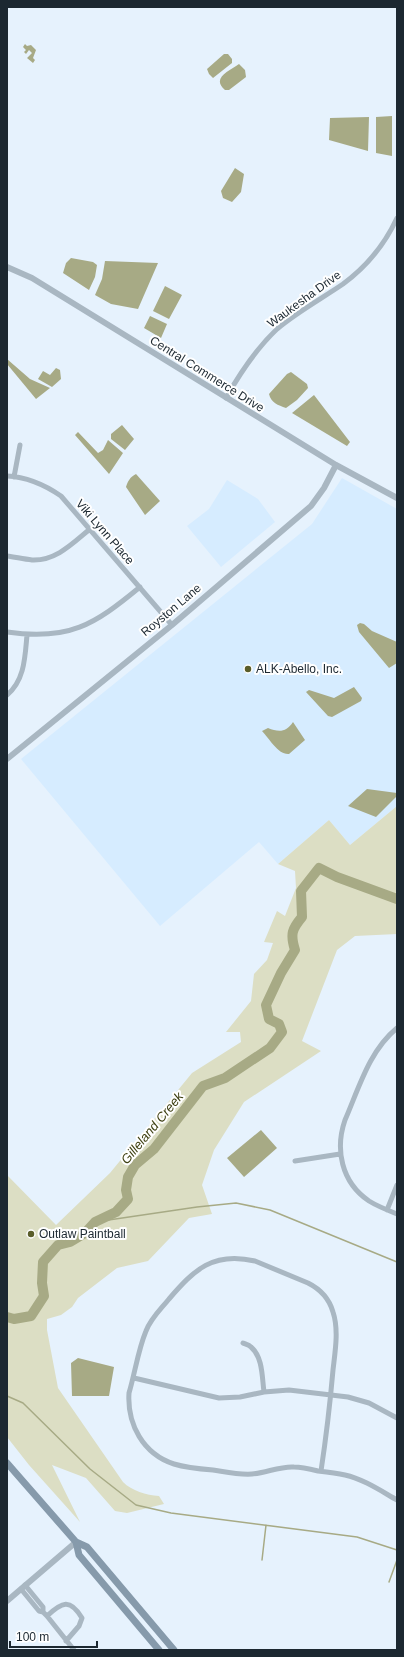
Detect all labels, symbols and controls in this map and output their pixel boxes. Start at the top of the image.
street label: Waukesha Drive [264,267,344,330]
street label: Central Commerce Drive [147,333,267,415]
street label: Viki Lynn Place [73,497,137,568]
street label: Royston Lane [138,581,204,639]
place label: ALK-Abello, Inc. [256,662,342,676]
marker: ALK-Abello, Inc. [243,664,253,674]
water label: Gilleland Creek [118,1088,187,1167]
place label: Outlaw Paintball [39,1227,126,1241]
marker: Outlaw Paintball [26,1229,36,1239]
scale bar [10,1623,97,1649]
text: 100 m [16,1630,49,1644]

